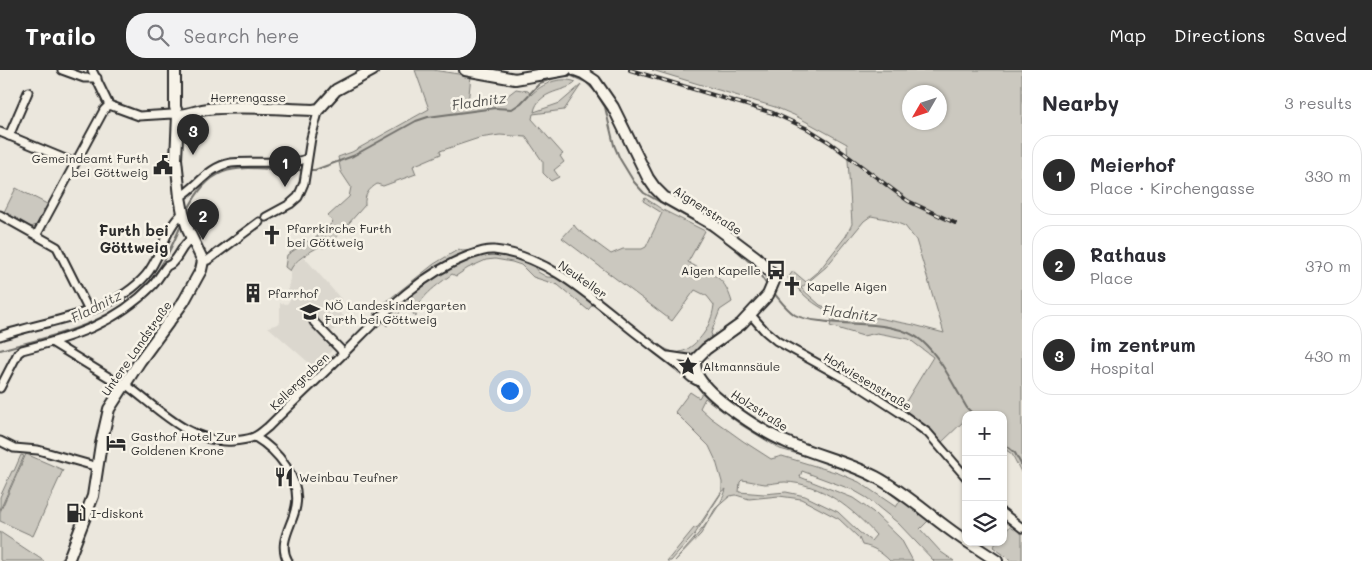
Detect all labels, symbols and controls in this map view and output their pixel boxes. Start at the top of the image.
search box [126,13,476,58]
text: Trailo [25,20,96,51]
icon: search [144,21,172,49]
text: Search here [184,23,299,48]
text: Map [1109,23,1146,47]
text: Directions [1174,23,1266,47]
text: Saved [1294,23,1347,47]
north arrow [902,85,947,130]
water label: Fladnitz [450,88,508,114]
street label: Herrengasse [210,89,286,105]
text: Nearby [1042,89,1119,116]
text: 3 results [1284,92,1352,113]
pin: 3 [177,114,209,155]
pin: 1 [269,146,301,187]
place label: Gemeindeamt Furth bei Göttweig [32,150,148,180]
text: Meierhof [1090,152,1175,177]
public building icon: Gemeindeamt Furth bei Göttweig [152,154,174,176]
text: 1 [1055,165,1063,186]
text: 330 m [1305,165,1351,186]
text: Place · Kirchengasse [1090,177,1255,198]
street label: Aignerstraße [671,182,745,238]
pin: 2 [187,199,219,240]
district label: Furth bei Göttweig [99,220,169,257]
place label: Pfarrkirche Furth bei Göttweig [287,220,391,250]
church icon: Pfarrkirche Furth bei Göttweig [261,224,283,246]
text: Rathaus [1090,242,1166,267]
text: 2 [1055,255,1063,276]
text: 370 m [1305,255,1351,276]
street label: Neukeller [555,256,611,302]
bus stop icon: Aigen Kapelle [765,259,787,281]
place label: Aigen Kapelle [681,262,761,278]
text: Place [1090,267,1133,288]
church icon: Kapelle Aigen [781,275,803,297]
place label: Kapelle Aigen [807,278,887,294]
building icon: Pfarrhof [242,282,264,304]
water label: Fladnitz [67,285,125,327]
place label: Pfarrhof [268,285,318,301]
street label: Untere Landstraße [97,297,175,399]
place label: NÖ Landeskindergarten Furth bei Göttweig [325,297,466,327]
water label: Fladnitz [822,300,879,326]
school or university icon: NÖ Landeskindergarten Furth bei Göttweig [299,301,321,323]
text: im zentrum [1090,332,1196,357]
text: 3 [1054,345,1064,366]
text: 430 m [1304,345,1351,366]
street label: Hofwiesenstraße [821,348,915,414]
street label: Kellergraben [266,349,332,413]
place icon: Altmannsäule [677,355,699,377]
text: Hospital [1090,357,1154,378]
place label: Altmannsäule [703,358,780,374]
your location [497,378,523,404]
street label: Holzstraße [728,386,792,434]
map controls [962,411,1007,546]
button: + [962,411,1007,456]
place label: Gasthof Hotel Zur Goldenen Krone [131,428,237,458]
hotel icon: Gasthof Hotel Zur Goldenen Krone [105,432,127,454]
button: − [962,456,1007,501]
restaurant icon: Weinbau Teufner [273,466,295,488]
place label: Weinbau Teufner [299,469,398,485]
button: layers [962,501,1007,546]
fuel station icon: I-diskont [65,502,87,524]
place label: I-diskont [91,505,144,521]

